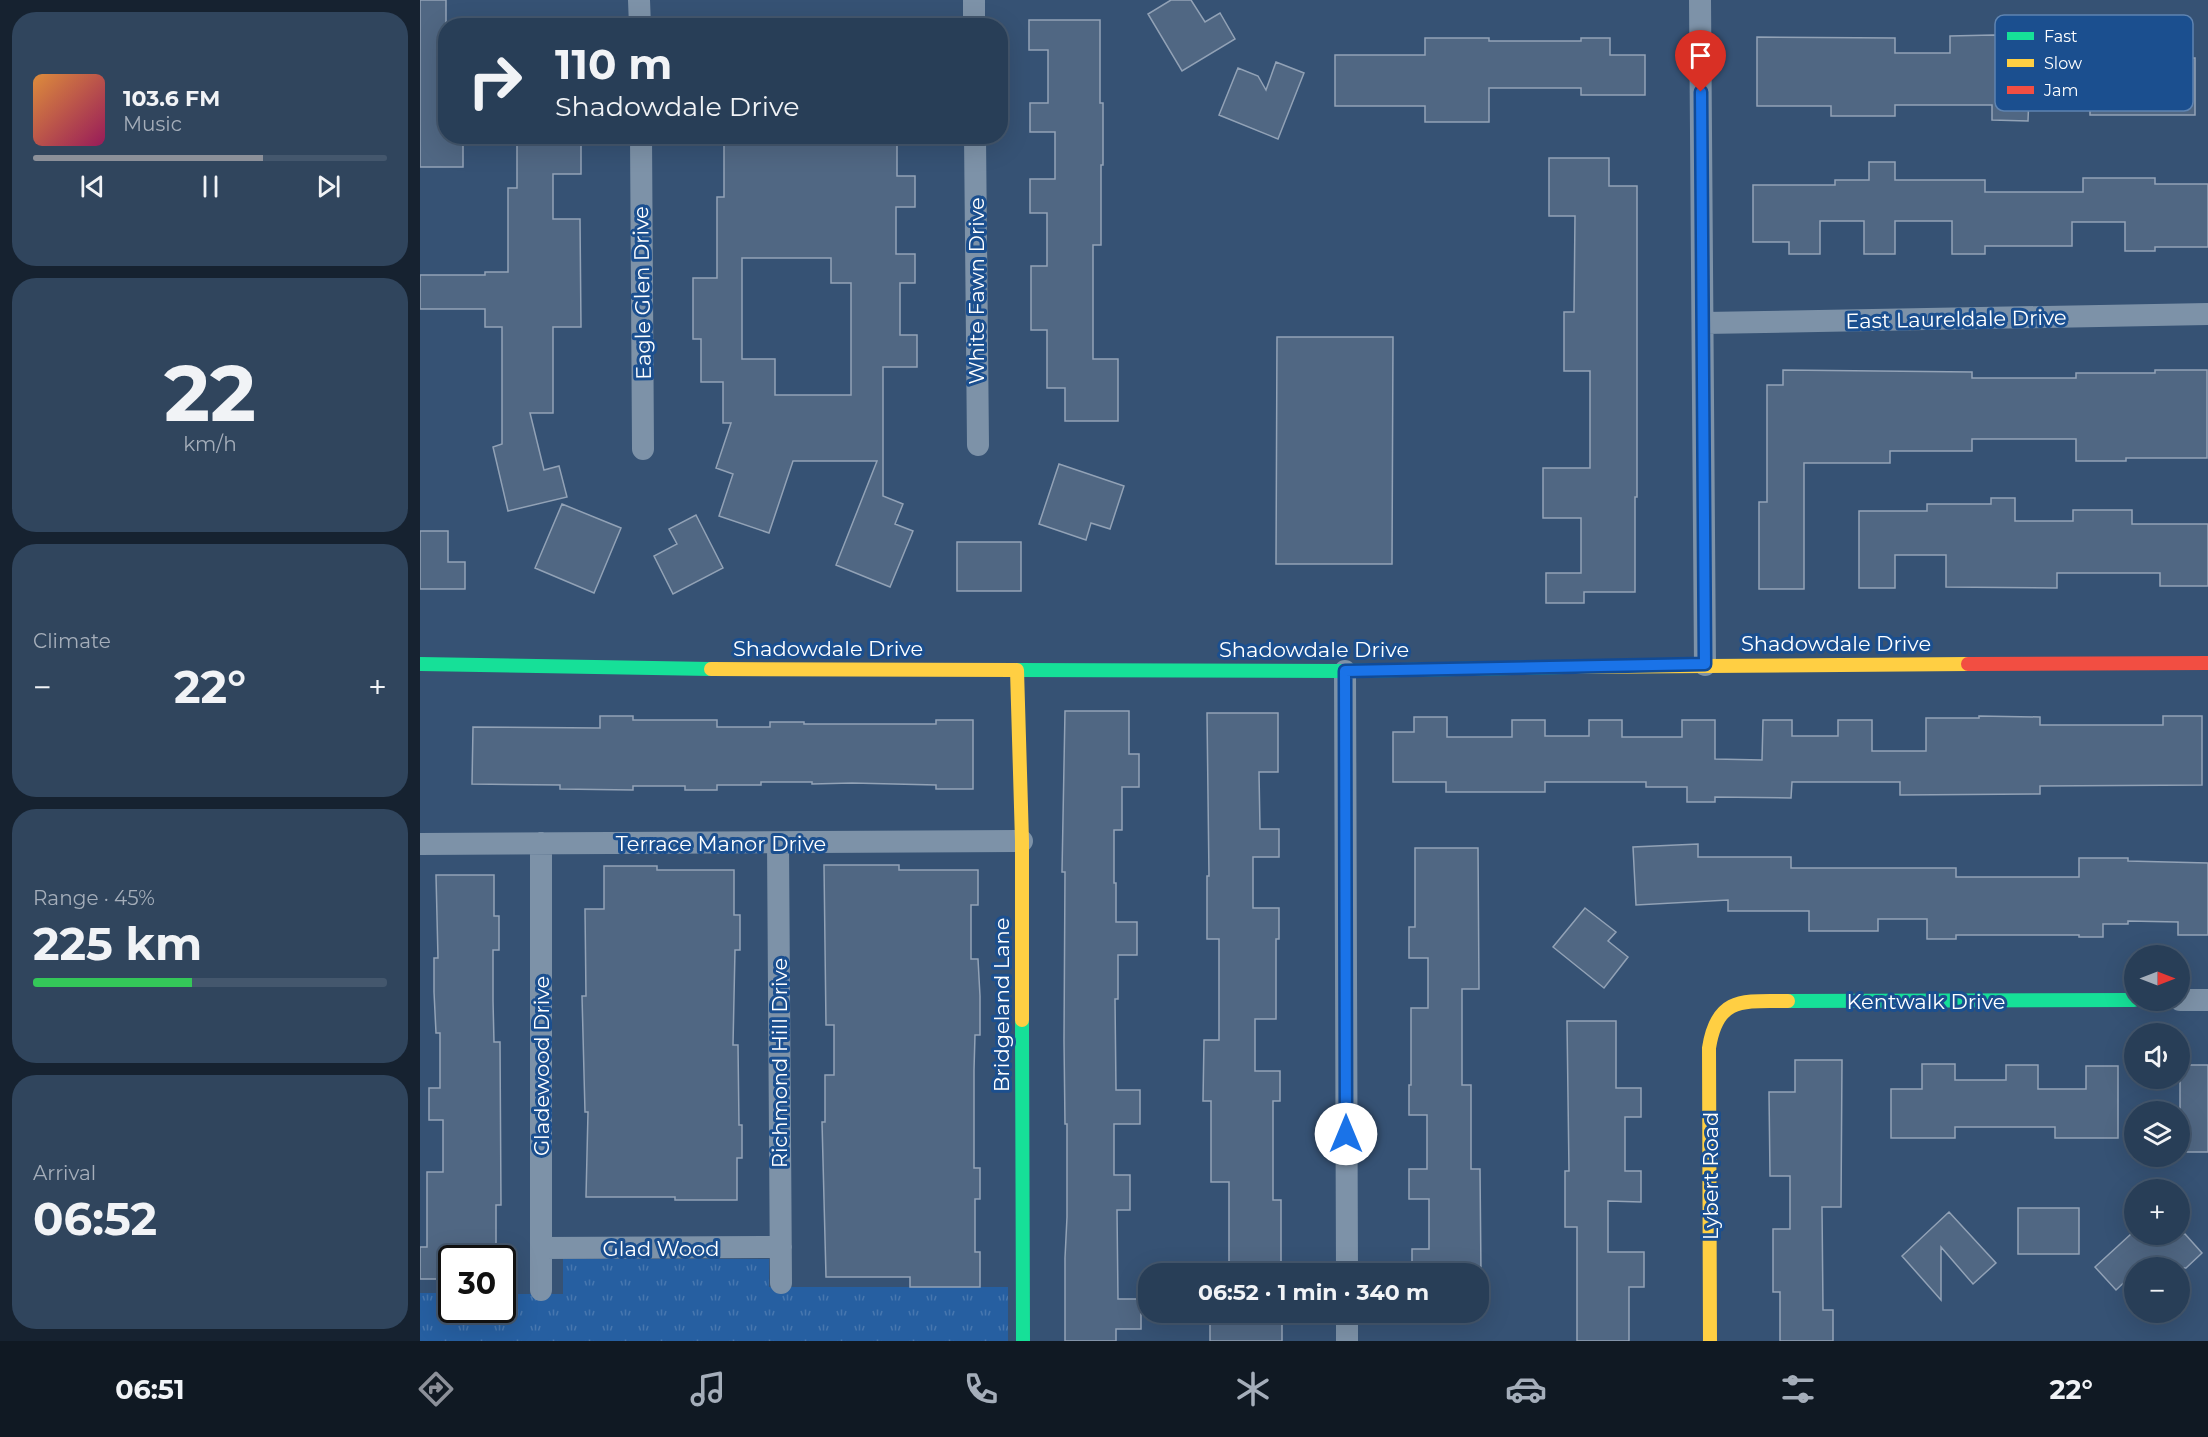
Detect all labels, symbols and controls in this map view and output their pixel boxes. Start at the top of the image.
legend [1995,15,2193,111]
text: Fast [2044,27,2078,46]
pin [1675,30,1726,92]
text: 110 m [555,38,672,90]
icon: arrive [1684,39,1717,72]
icon: right [456,42,534,120]
text: Slow [2044,54,2082,73]
text: Jam [2043,81,2078,100]
text: 103.6 FM [123,85,220,112]
text: Shadowdale Drive [555,90,800,123]
text: Music [123,112,182,136]
icon: previous [76,170,109,203]
icon: pause [194,170,227,203]
icon: next [312,170,345,203]
street label: White Fawn Drive [964,197,989,385]
street label: Eagle Glen Drive [628,206,656,380]
street label: East Laureldale Drive [1845,305,2067,333]
text: 22 [164,345,256,441]
text: km/h [183,432,237,456]
text: Climate [33,629,111,653]
street label: Shadowdale Drive [1741,631,1931,656]
street label: Shadowdale Drive [733,636,923,661]
street label: Shadowdale Drive [1219,637,1409,662]
text: 22° [174,659,246,714]
text: − [33,667,52,707]
text: + [368,667,387,707]
street label: Terrace Manor Drive [616,831,826,856]
text: Range · 45% [33,886,155,910]
text: 225 km [33,916,202,971]
street label: Bridgeland Lane [989,918,1014,1092]
north arrow [2124,945,2190,1011]
map controls [2124,945,2190,1323]
street label: Richmond Hill Drive [767,958,792,1168]
street label: Gladewood Drive [529,976,554,1156]
street label: Kentwalk Drive [1847,989,2005,1014]
button: sound [2124,1023,2190,1089]
button: layers [2124,1101,2190,1167]
position arrow [1314,1102,1378,1166]
street label: Lybert Road [1698,1112,1723,1240]
text: Arrival [33,1161,96,1185]
button: + [2124,1179,2190,1245]
text: 06:52 [33,1191,157,1246]
street label: Glad Wood [603,1236,719,1261]
speed limit sign: 30 [438,1245,516,1323]
button: − [2124,1257,2190,1323]
text: 06:52 · 1 min · 340 m [1198,1279,1429,1306]
icon: directions [415,1368,457,1410]
icon: music [687,1368,729,1410]
icon: phone [960,1368,1002,1410]
icon: climate [1232,1368,1274,1410]
icon: car [1505,1368,1547,1410]
icon: filters [1777,1368,1819,1410]
text: 06:51 [115,1373,184,1406]
text: 22° [2050,1373,2093,1406]

